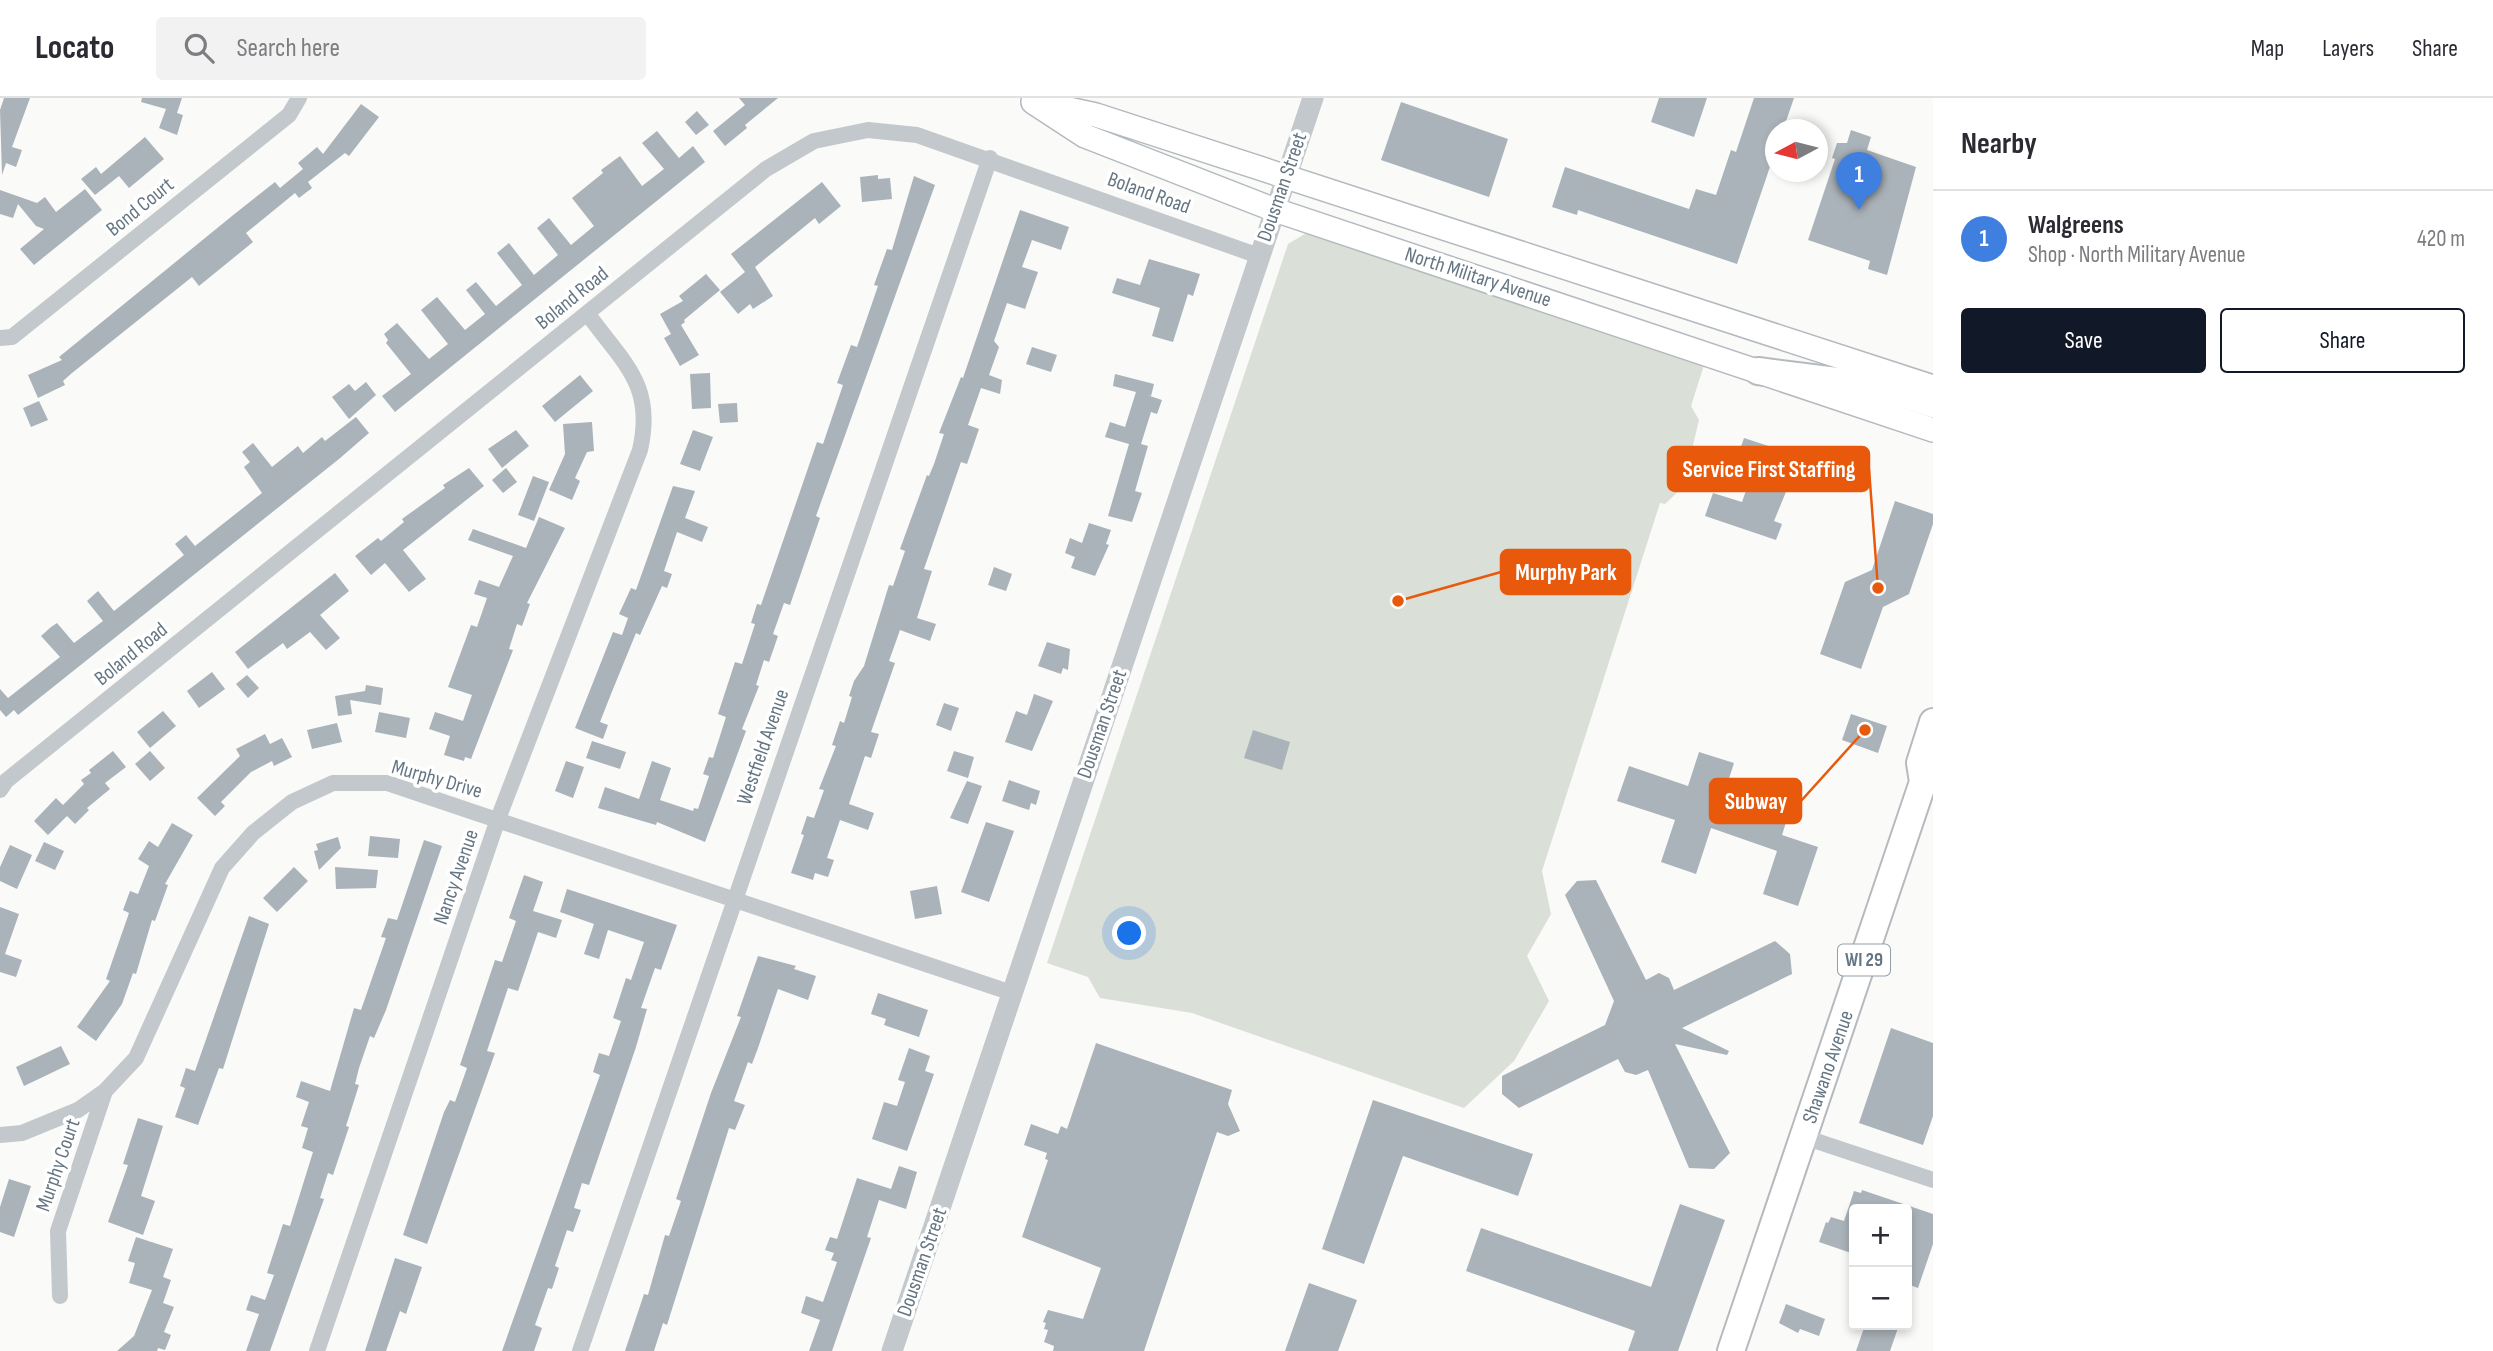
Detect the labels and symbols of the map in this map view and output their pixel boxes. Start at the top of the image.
north arrow [1765,119,1828,182]
street label: Dousman Street [1252,129,1312,245]
pin: 1 [1836,152,1882,210]
street label: Boland Road [1104,167,1194,219]
street label: Bond Court [101,172,179,242]
street label: North Military Avenue [1402,242,1554,312]
street label: Boland Road [531,261,613,335]
callout: Service First Staffing [1668,447,1869,491]
text: Service First Staffing [1683,456,1856,484]
callout: Murphy Park [1501,550,1630,594]
text: Murphy Park [1515,559,1617,587]
street label: Boland Road [90,617,172,691]
street label: Dousman Street [1072,666,1132,782]
street label: Westfield Avenue [732,686,794,808]
street label: Murphy Drive [389,754,485,804]
callout: Subway [1710,779,1801,823]
text: Subway [1725,788,1788,816]
street label: Nancy Avenue [428,826,484,928]
your location [1112,916,1146,950]
road number: WI 29 [1838,944,1890,975]
street label: Shawano Avenue [1797,1007,1859,1127]
street label: Murphy Court [30,1115,86,1215]
street label: Dousman Street [892,1204,952,1320]

